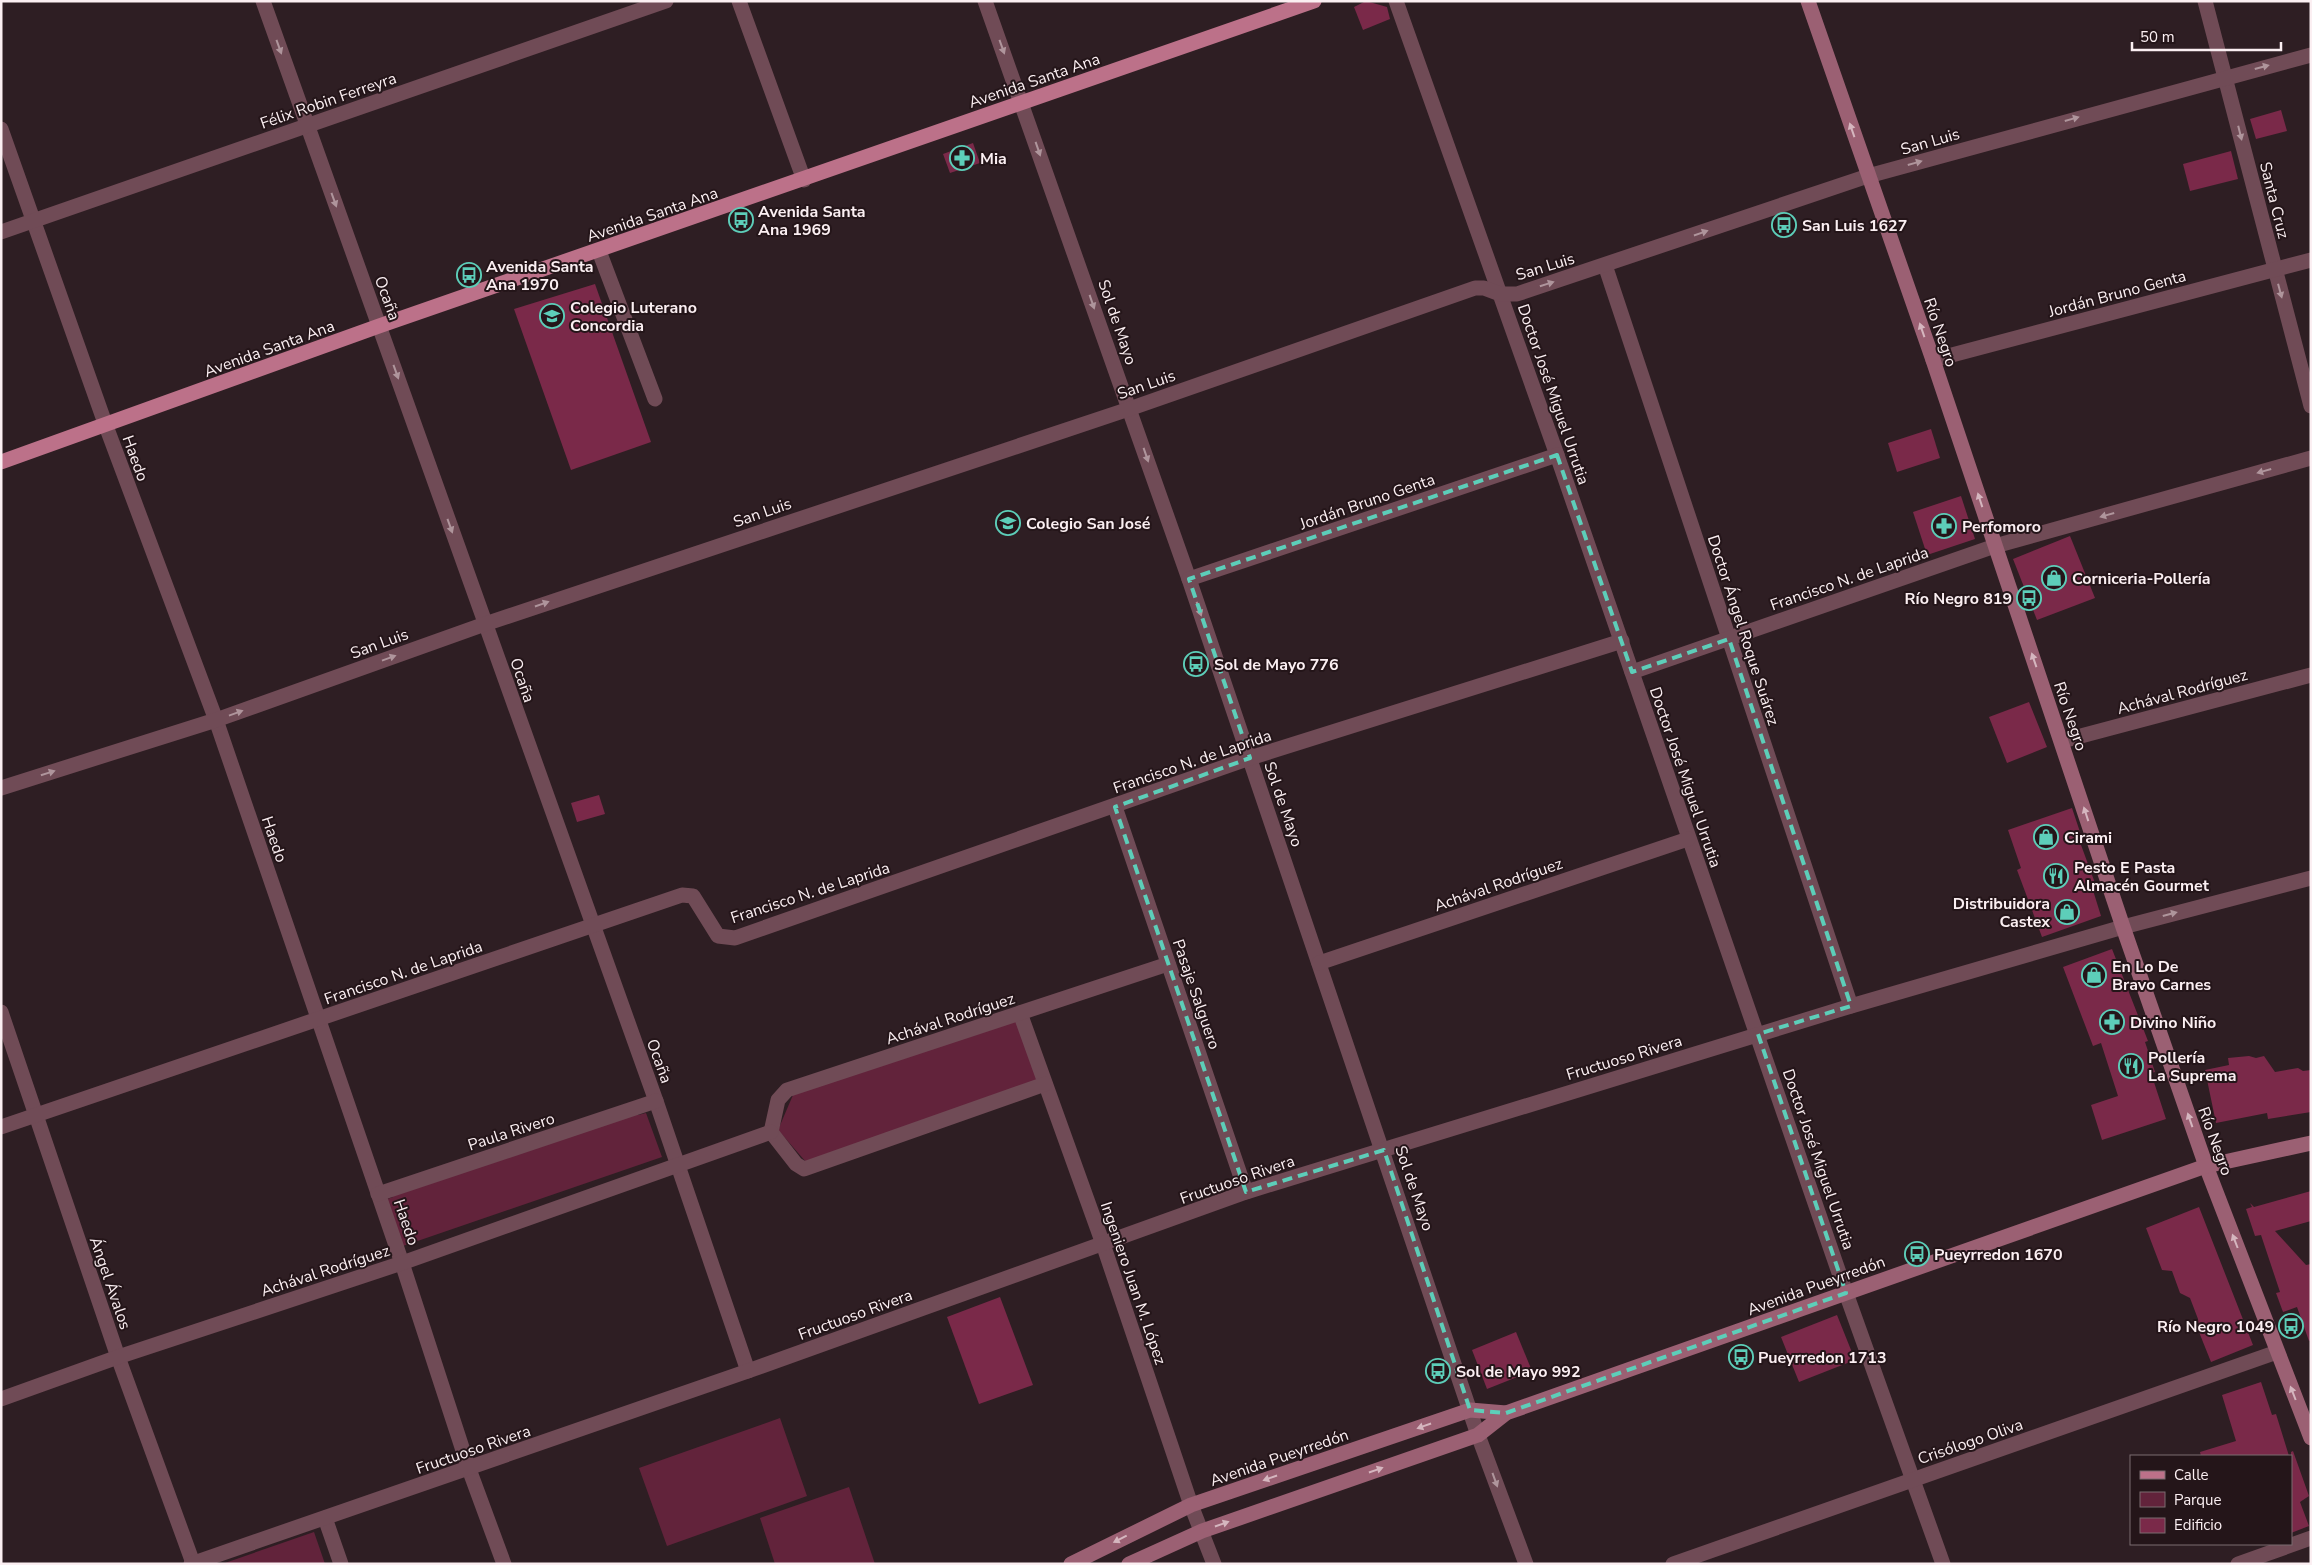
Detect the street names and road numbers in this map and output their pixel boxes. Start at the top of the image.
street label: Avenida Santa Ana [966,48,1103,114]
street label: Félix Robin Ferreyra [257,67,399,135]
street label: San Luis [1898,123,1962,161]
street label: Santa Cruz [2254,160,2294,241]
street label: Avenida Santa Ana [584,182,721,248]
street label: San Luis [1513,248,1577,286]
street label: Jordán Bruno Genta [2045,265,2189,323]
street label: Ocaña [369,273,405,324]
street label: Sol de Mayo [1092,277,1142,368]
street label: Río Negro [1918,295,1962,370]
street label: Doctor José Miguel Urrutia [1512,301,1594,488]
street label: Avenida Santa Ana [201,315,338,383]
street label: San Luis [1114,365,1178,405]
street label: Haedo [117,432,154,484]
street label: Jordán Bruno Genta [1296,468,1438,536]
street label: San Luis [730,493,794,533]
street label: Doctor Ángel Roque Suárez [1702,532,1784,728]
street label: Francisco N. de Laprida [1767,541,1931,616]
street label: San Luis [347,623,412,665]
street label: Ocaña [504,655,540,705]
street label: Achával Rodríguez [2115,664,2250,720]
street label: Río Negro [2048,679,2092,754]
street label: Doctor José Miguel Urrutia [1644,684,1726,871]
street label: Francisco N. de Laprida [1110,724,1274,799]
street label: Sol de Mayo [1258,759,1308,850]
street label: Haedo [256,813,292,865]
street label: Achával Rodríguez [1431,853,1565,917]
street label: Francisco N. de Laprida [728,857,893,929]
street label: Francisco N. de Laprida [321,935,485,1010]
street label: Pasaje Salguero [1167,936,1225,1052]
street label: Achával Rodríguez [883,988,1018,1050]
street label: Fructuoso Rivera [1564,1030,1685,1086]
street label: Ocaña [641,1036,677,1087]
street label: Doctor José Miguel Urrutia [1777,1066,1859,1253]
street label: Río Negro [2192,1104,2238,1179]
street label: Paula Rivero [465,1108,558,1156]
street label: Sol de Mayo [1389,1143,1439,1234]
street label: Fructuoso Rivera [1177,1150,1298,1210]
street label: Haedo [388,1196,424,1248]
street label: Ingeniero Juan M. López [1095,1199,1171,1368]
street label: Ángel Ávalos [84,1234,136,1333]
street label: Achával Rodríguez [258,1240,393,1302]
street label: Avenida Pueyrredón [1744,1251,1888,1321]
street label: Fructuoso Rivera [795,1284,916,1346]
street label: Crisólogo Oliva [1915,1414,2026,1470]
street label: Fructuoso Rivera [413,1420,534,1480]
street label: Avenida Pueyrredón [1207,1424,1352,1492]

